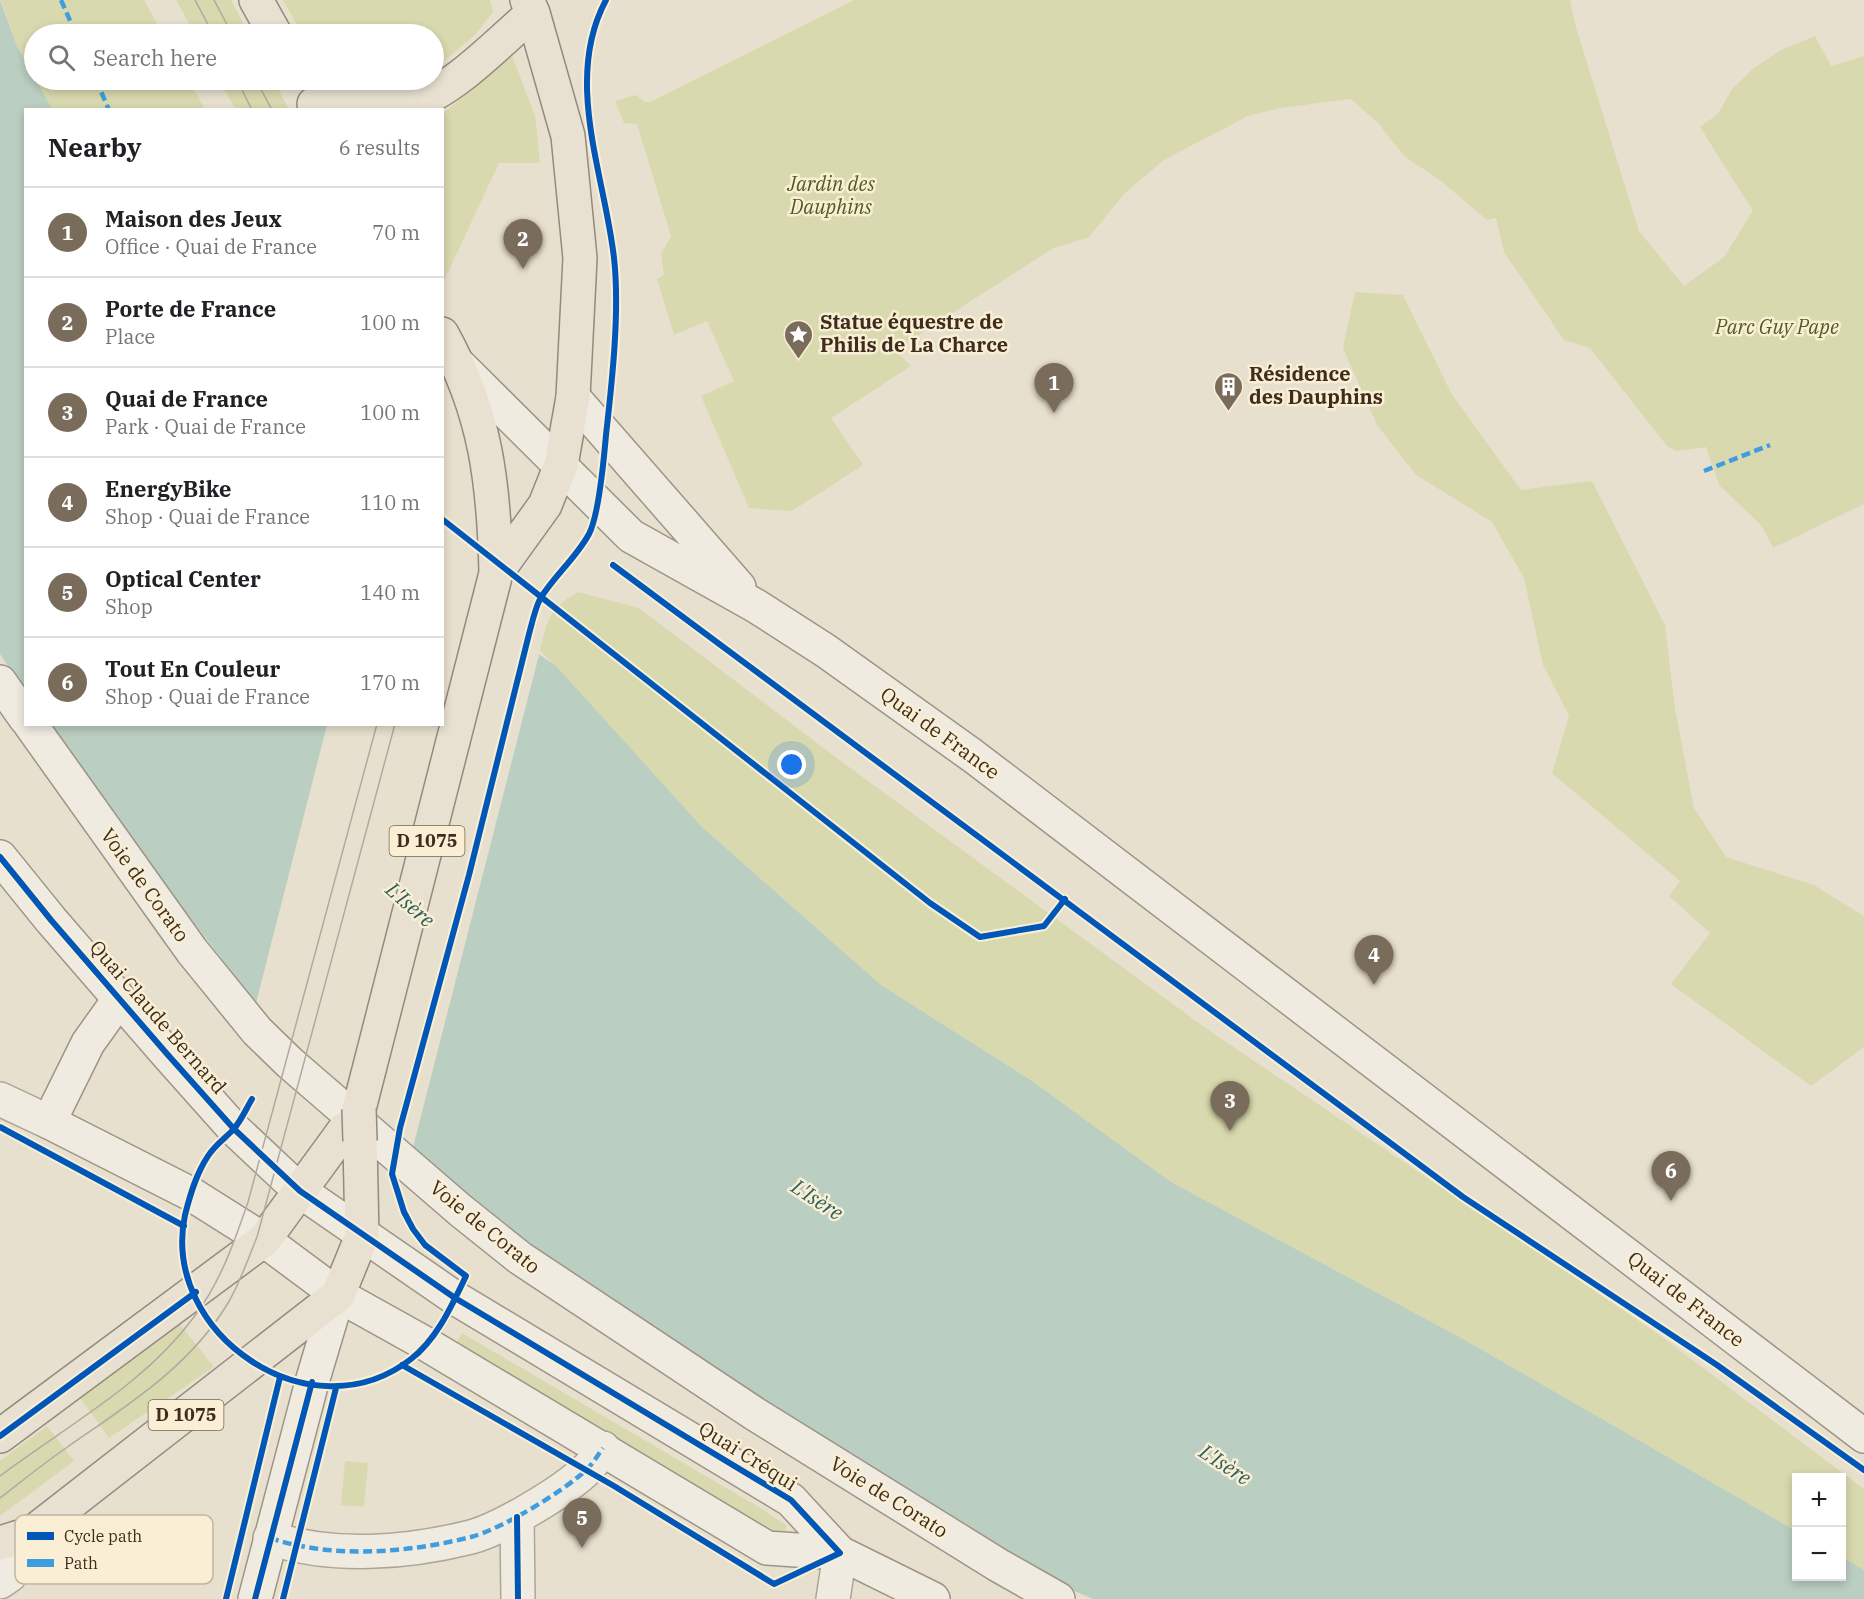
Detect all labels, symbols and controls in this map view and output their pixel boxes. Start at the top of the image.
search box [24,24,444,90]
icon: search [45,41,78,74]
text: Search here [93,43,217,72]
text: Nearby [48,130,142,164]
text: 6 results [339,134,420,161]
park label: Jardin des Dauphins [786,170,875,220]
text: Maison des Jeux [105,204,282,233]
text: 1 [62,219,74,246]
text: 70 m [372,219,420,246]
pin: 2 [504,220,542,269]
text: Office · Quai de France [105,233,317,260]
text: Porte de France [105,294,276,323]
place label: Statue équestre de Philis de La Charce [820,308,1008,358]
text: 2 [62,309,74,336]
text: 100 m [360,309,420,336]
park label: Parc Guy Pape [1714,313,1839,340]
place icon: Statue équestre de Philis de La Charce [783,318,815,360]
text: Place [105,323,155,350]
place label: Résidence des Dauphins [1249,360,1383,410]
pin: 1 [1034,364,1074,413]
building icon: Résidence des Dauphins [1212,370,1244,412]
text: Quai de France [105,384,268,413]
text: 3 [62,399,74,426]
text: 100 m [360,399,420,426]
text: Park · Quai de France [105,413,306,440]
text: EnergyBike [105,474,231,503]
text: 4 [62,489,74,516]
text: 110 m [360,489,420,516]
text: Shop · Quai de France [105,503,310,530]
text: Optical Center [105,564,261,593]
text: 5 [62,579,74,606]
text: 140 m [360,579,420,606]
text: Shop [105,593,153,620]
text: Tout En Couleur [105,654,280,683]
text: 6 [62,669,74,696]
text: 170 m [360,669,420,696]
street label: Quai de France [875,680,1005,785]
text: Shop · Quai de France [105,683,310,710]
your location [777,750,806,779]
street label: Voie de Corato [95,822,196,947]
road number: D 1075 [390,826,464,856]
water label: L'Isère [380,875,442,934]
street label: Quai Claude Bernard [84,934,233,1099]
pin: 4 [1354,936,1394,985]
pin: 3 [1210,1082,1250,1131]
pin: 6 [1652,1152,1690,1201]
water label: L'Isère [786,1172,849,1227]
street label: Voie de Corato [425,1174,546,1279]
street label: Quai de France [1622,1244,1750,1353]
road number: D 1075 [148,1400,224,1430]
street label: Quai Créqui [694,1415,803,1497]
water label: L'Isère [1194,1437,1257,1492]
street label: Voie de Corato [825,1449,954,1544]
map controls [1792,1473,1846,1581]
button: + [1792,1473,1846,1527]
pin: 5 [562,1498,602,1548]
legend [15,1515,213,1584]
text: Cycle path [64,1526,142,1546]
button: − [1792,1527,1846,1581]
text: Path [64,1553,98,1573]

